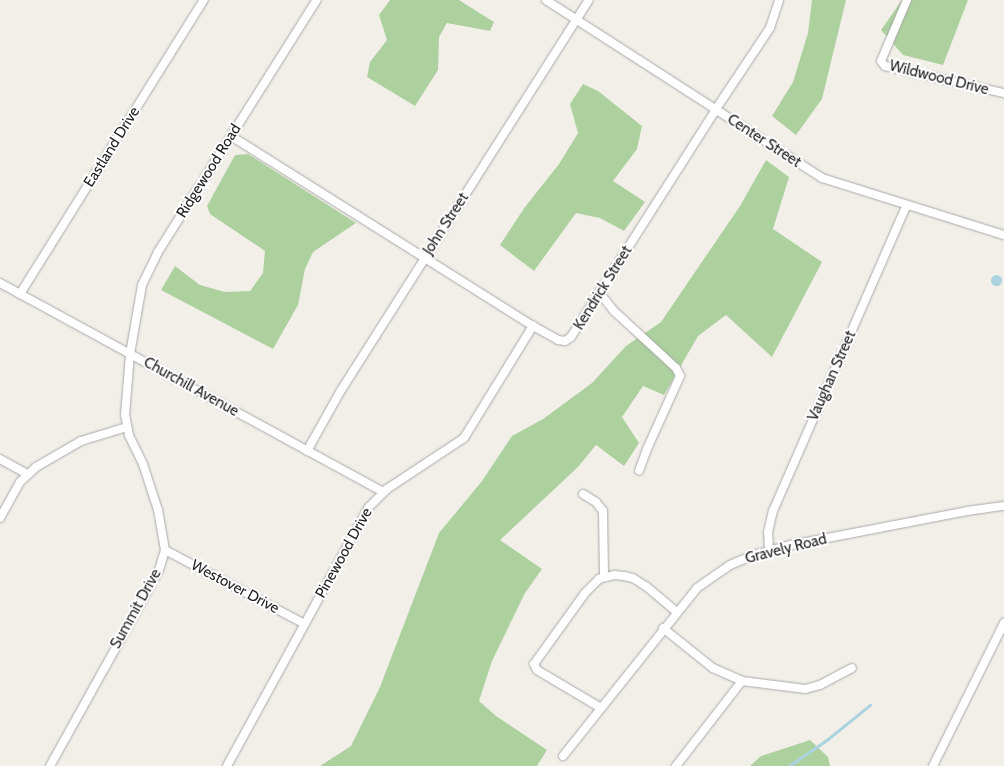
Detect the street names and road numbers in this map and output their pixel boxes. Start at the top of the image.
street label: Wildwood Drive [887,57,991,99]
street label: Eastland Drive [80,104,144,190]
street label: Center Street [724,110,804,172]
street label: Ridgewood Road [173,121,245,221]
street label: John Street [419,190,473,258]
street label: Kendrick Street [570,243,636,333]
street label: Vaughan Street [804,328,860,424]
street label: Churchill Avenue [140,353,242,421]
street label: Pinewood Drive [312,505,376,601]
street label: Gravely Road [743,530,829,568]
street label: Westover Drive [188,556,282,618]
street label: Summit Drive [107,566,165,652]

